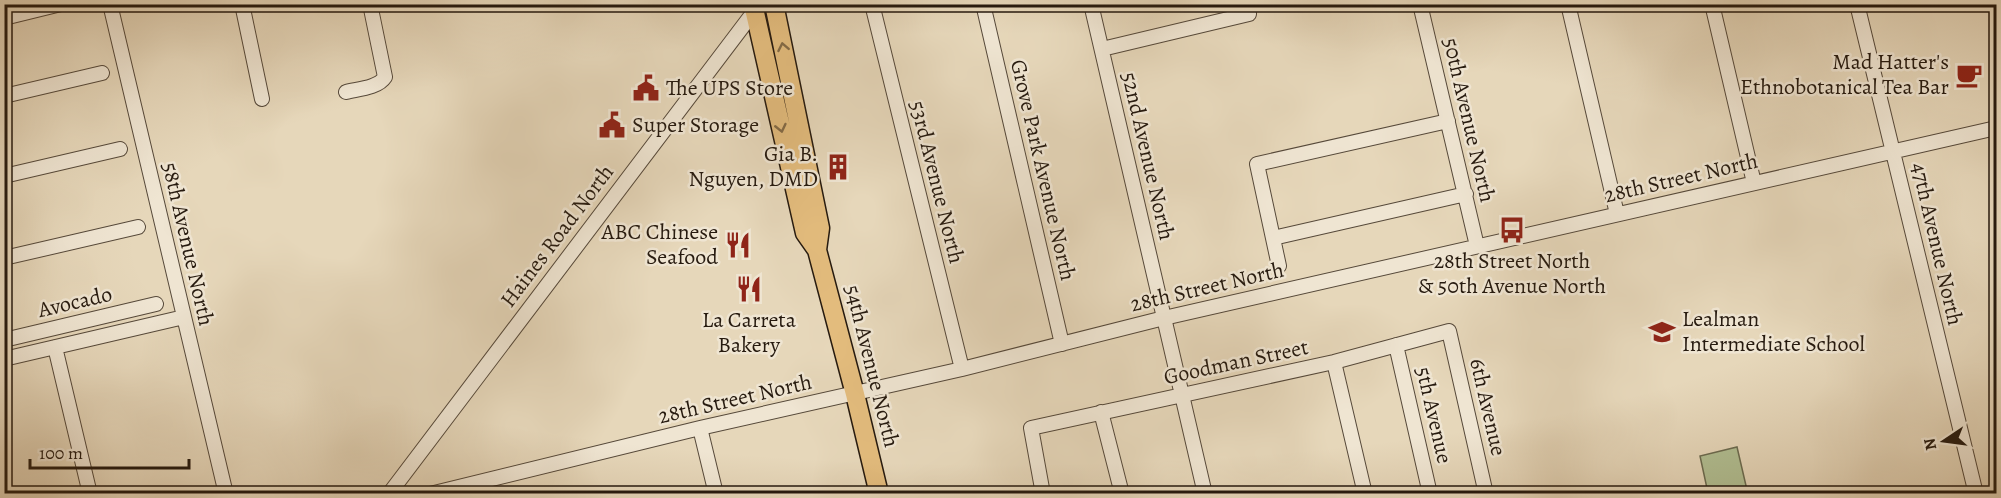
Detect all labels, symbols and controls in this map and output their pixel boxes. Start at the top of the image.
street label: 50th Avenue North [1435,35,1503,206]
one-way arrow [777,42,790,52]
place label: Mad Hatter's Ethnobotanical Tea Bar [1740,47,1949,102]
street label: Grove Park Avenue North [1003,57,1083,284]
cafe icon: Mad Hatter's Ethnobotanical Tea Bar [1954,60,1984,90]
street label: 52nd Avenue North [1114,69,1182,243]
public building icon: The UPS Store [631,73,661,103]
place label: The UPS Store [666,73,793,103]
street label: 53rd Avenue North [902,98,972,267]
public building icon: Super Storage [597,110,627,140]
place label: Super Storage [632,110,759,140]
one-way arrow [774,123,787,133]
place label: Gia B. Nguyen, DMD [688,139,818,194]
street label: 28th Street North [1601,146,1761,210]
building icon: Gia B. Nguyen, DMD [823,152,853,182]
street label: Haines Road North [493,158,621,314]
street label: 58th Avenue North [155,159,221,329]
street label: 47th Avenue North [1904,160,1970,329]
bus stop icon: 28th Street North & 50th Avenue North [1497,215,1527,245]
place label: ABC Chinese Seafood [601,217,718,272]
restaurant icon: ABC Chinese Seafood [723,230,753,260]
place label: 28th Street North & 50th Avenue North [1418,246,1606,301]
street label: 28th Street North [1127,255,1287,319]
restaurant icon: La Carreta Bakery [734,274,764,304]
street label: Avocado [34,279,115,325]
street label: 54th Avenue North [837,282,907,451]
place label: Lealman Intermediate School [1682,304,1865,359]
place label: La Carreta Bakery [702,305,797,360]
school or university icon: Lealman Intermediate School [1647,317,1677,347]
street label: Goodman Street [1161,332,1311,392]
street label: 6th Avenue [1462,355,1514,459]
street label: 5th Avenue [1408,364,1460,466]
street label: 28th Street North [655,367,815,431]
north arrow [1914,411,1974,471]
scale bar [30,432,189,470]
text: N [1918,436,1942,452]
text: 100 m [39,441,83,465]

